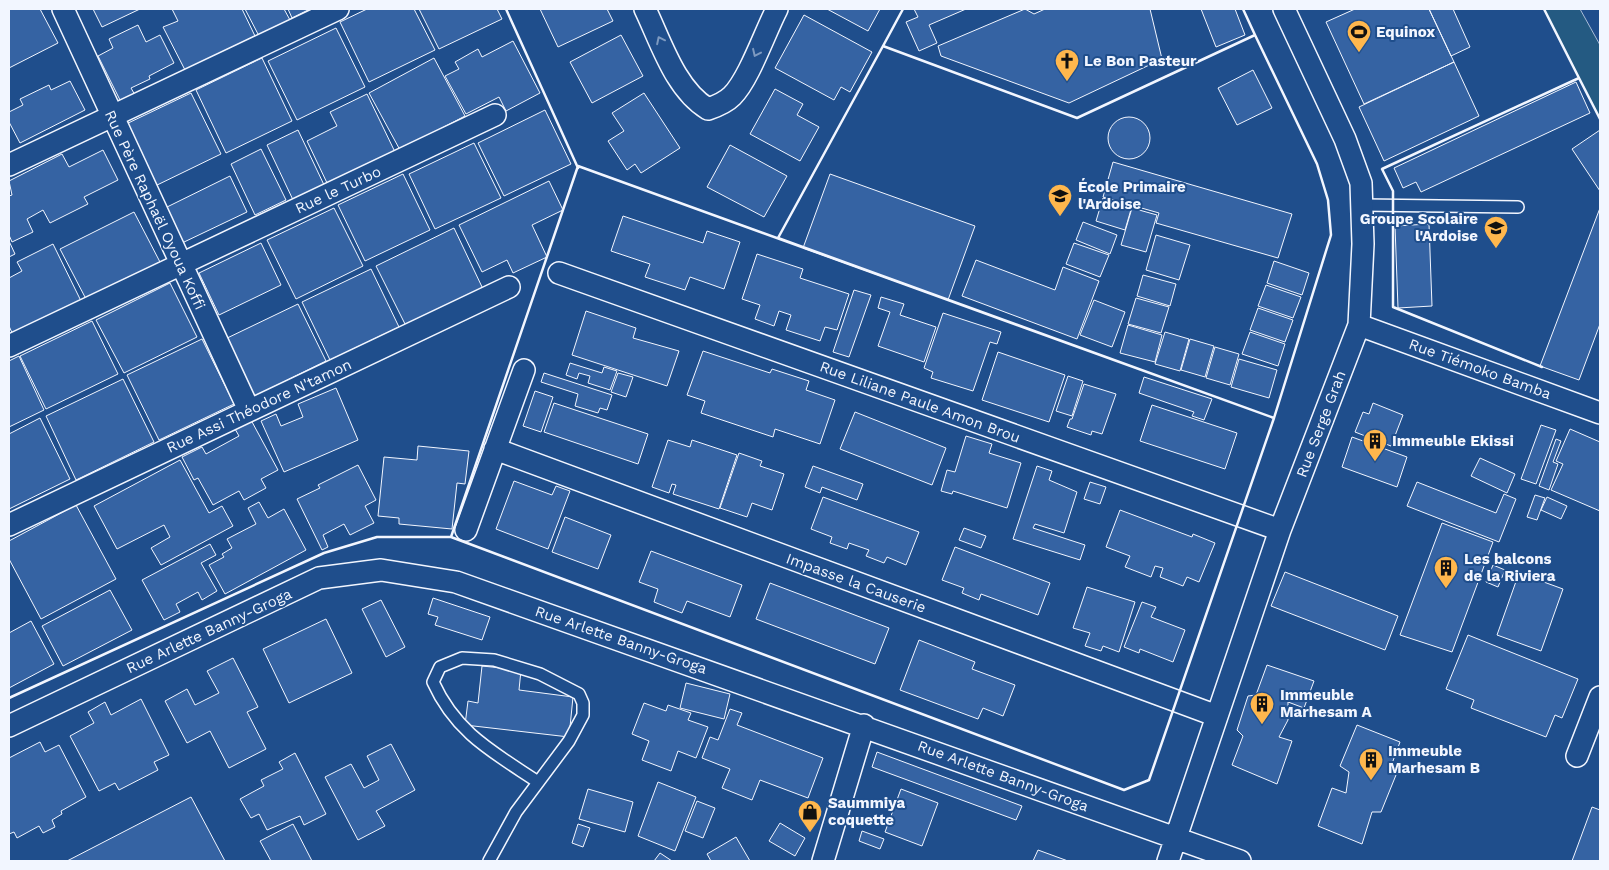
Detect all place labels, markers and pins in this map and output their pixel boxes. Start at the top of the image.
sports icon: Equinox [1346,19,1372,53]
place label: Equinox [1376,23,1435,41]
church icon: Le Bon Pasteur [1054,48,1080,82]
place label: Le Bon Pasteur [1084,52,1197,70]
place label: École Primaire l'Ardoise [1078,178,1186,213]
school or university icon: École Primaire l'Ardoise [1047,183,1073,217]
place label: Groupe Scolaire l'Ardoise [1360,210,1478,245]
school or university icon: Groupe Scolaire l'Ardoise [1483,215,1509,249]
building icon: Immeuble Ekissi [1362,428,1388,462]
place label: Immeuble Ekissi [1392,432,1514,450]
place label: Les balcons de la Riviera [1464,550,1556,585]
building icon: Les balcons de la Riviera [1433,555,1459,589]
place label: Immeuble Marhesam A [1280,686,1372,721]
building icon: Immeuble Marhesam A [1249,691,1275,725]
place label: Immeuble Marhesam B [1388,742,1480,777]
building icon: Immeuble Marhesam B [1358,747,1384,781]
place label: Saummiya coquette [828,794,905,829]
shop icon: Saummiya coquette [797,799,823,833]

